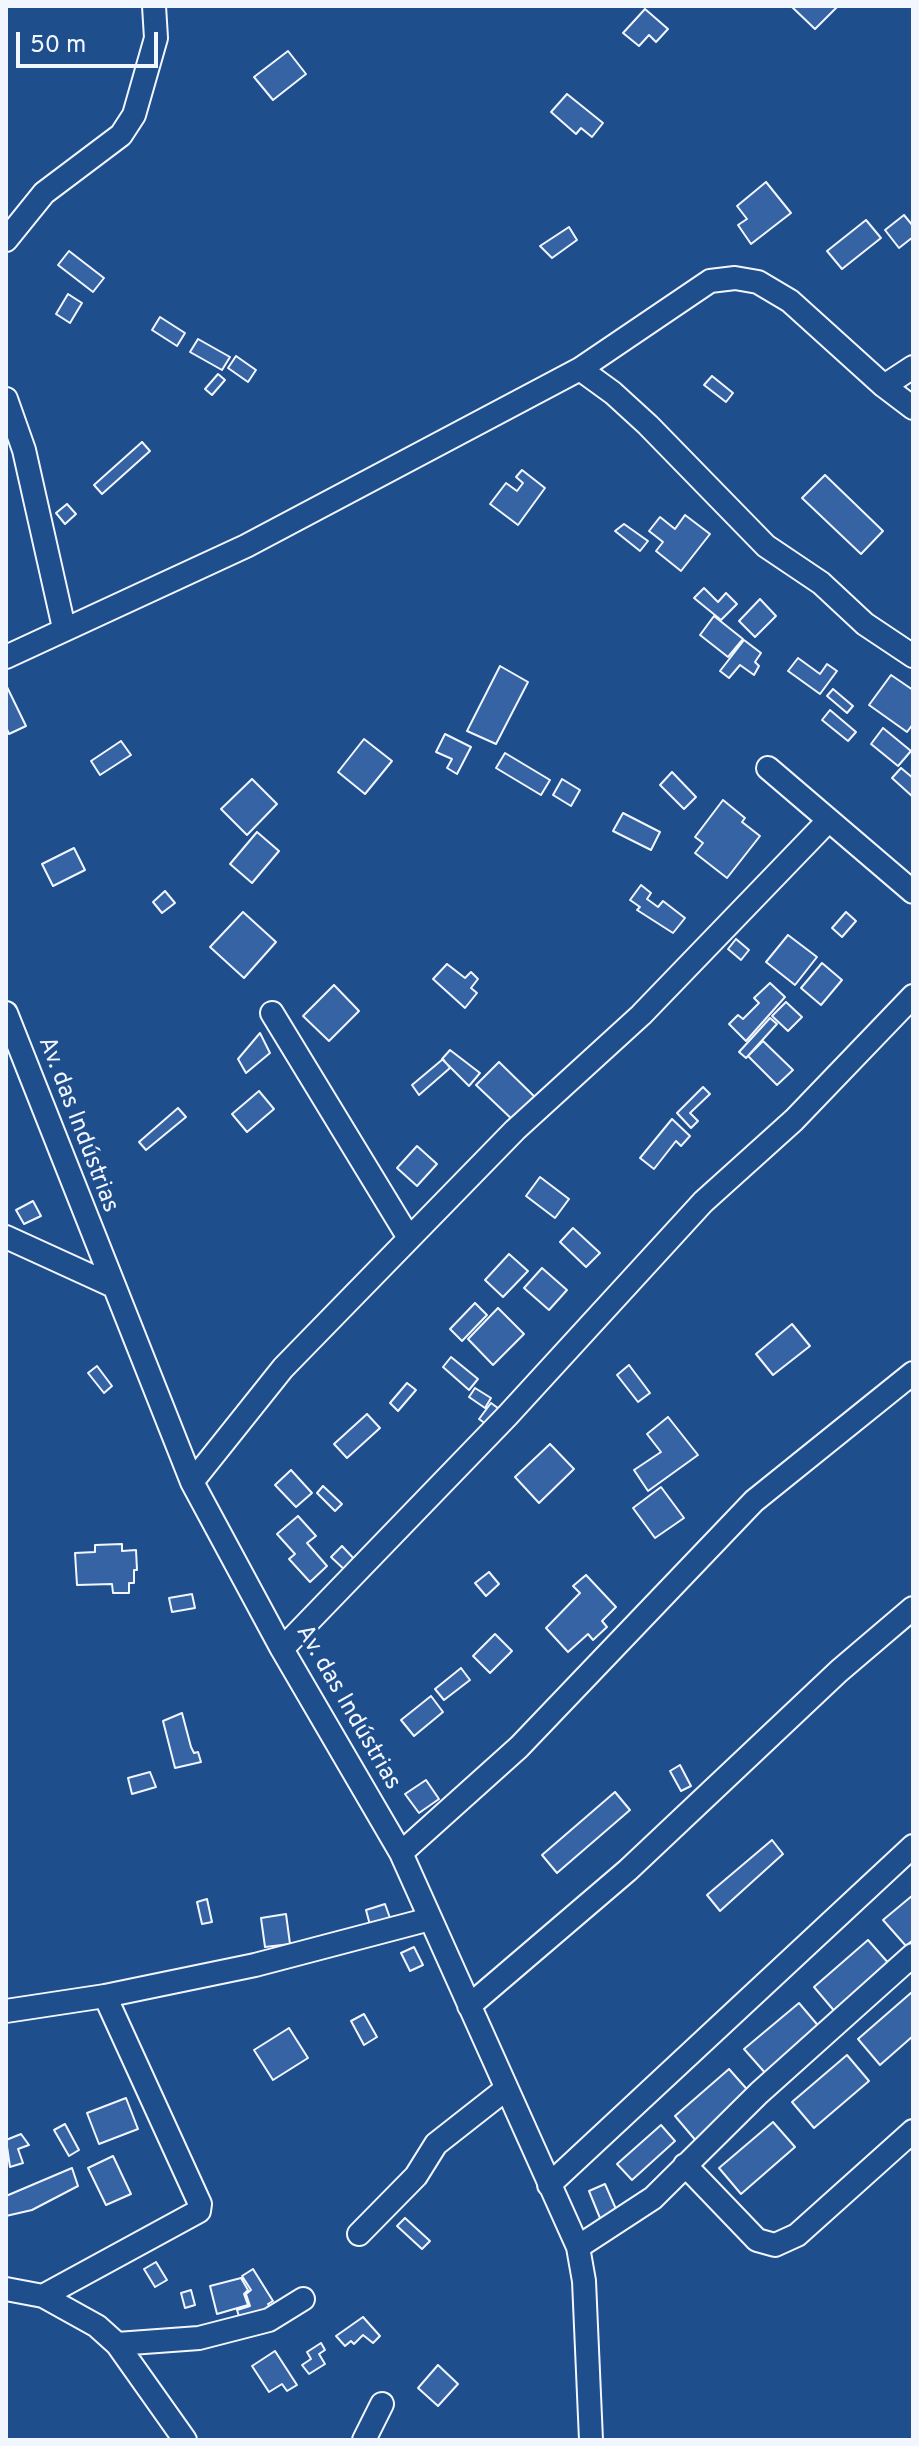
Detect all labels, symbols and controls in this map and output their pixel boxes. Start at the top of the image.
scale bar [20,16,162,66]
text: 50 m [30,31,86,61]
street label: Av. das Indústrias [30,1033,124,1217]
street label: Av. das Indústrias [288,1620,406,1796]

